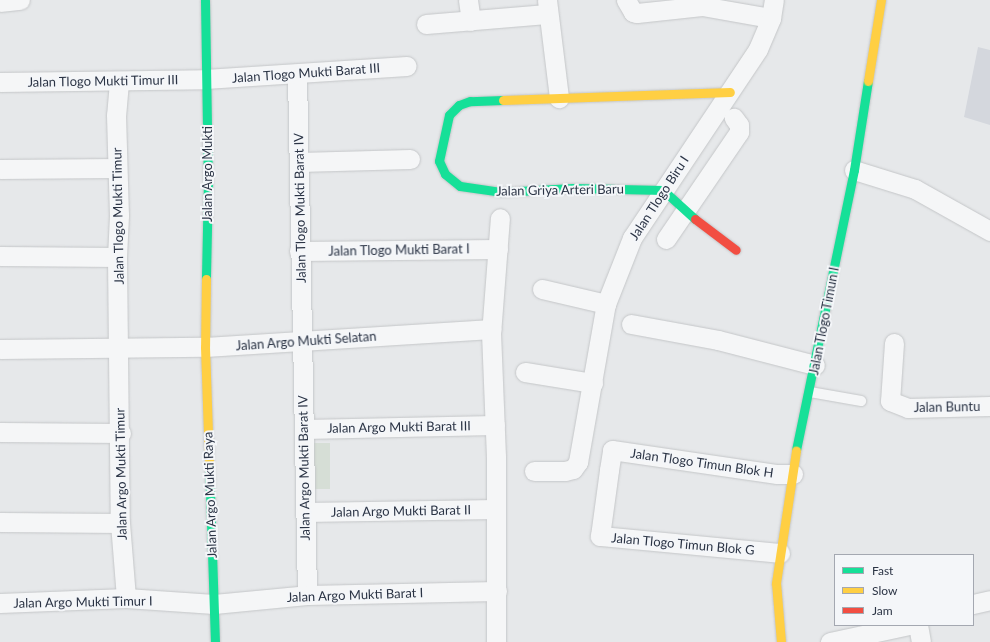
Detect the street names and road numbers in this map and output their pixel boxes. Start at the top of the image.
street label: Jalan Tlogo Mukti Barat III [231,60,381,86]
street label: Jalan Tlogo Mukti Timur III [27,72,179,90]
street label: Jalan Argo Mukti [199,126,215,222]
street label: Jalan Tlogo Mukti Barat IV [291,133,309,283]
street label: Jalan Tlogo Mukti Timur [109,147,127,285]
street label: Jalan Tlogo Biru I [626,153,692,243]
street label: Jalan Griya Arteri Baru [496,181,624,199]
street label: Jalan Tlogo Mukti Barat I [328,241,470,259]
street label: Jalan Tlogo Timun I [806,265,842,377]
street label: Jalan Argo Mukti Selatan [235,328,377,354]
street label: Jalan Argo Mukti Barat IV [295,395,313,541]
street label: Jalan Buntu [914,399,980,415]
street label: Jalan Argo Mukti Timur [112,407,130,541]
street label: Jalan Argo Mukti Barat III [327,418,471,436]
street label: Jalan Argo Mukti Raya [200,431,220,559]
street label: Jalan Tlogo Timun Blok H [629,445,775,481]
street label: Jalan Argo Mukti Barat II [331,502,471,520]
street label: Jalan Tlogo Timun Blok G [610,530,756,558]
street label: Jalan Argo Mukti Barat I [286,585,424,605]
street label: Jalan Argo Mukti Timur I [13,593,153,611]

